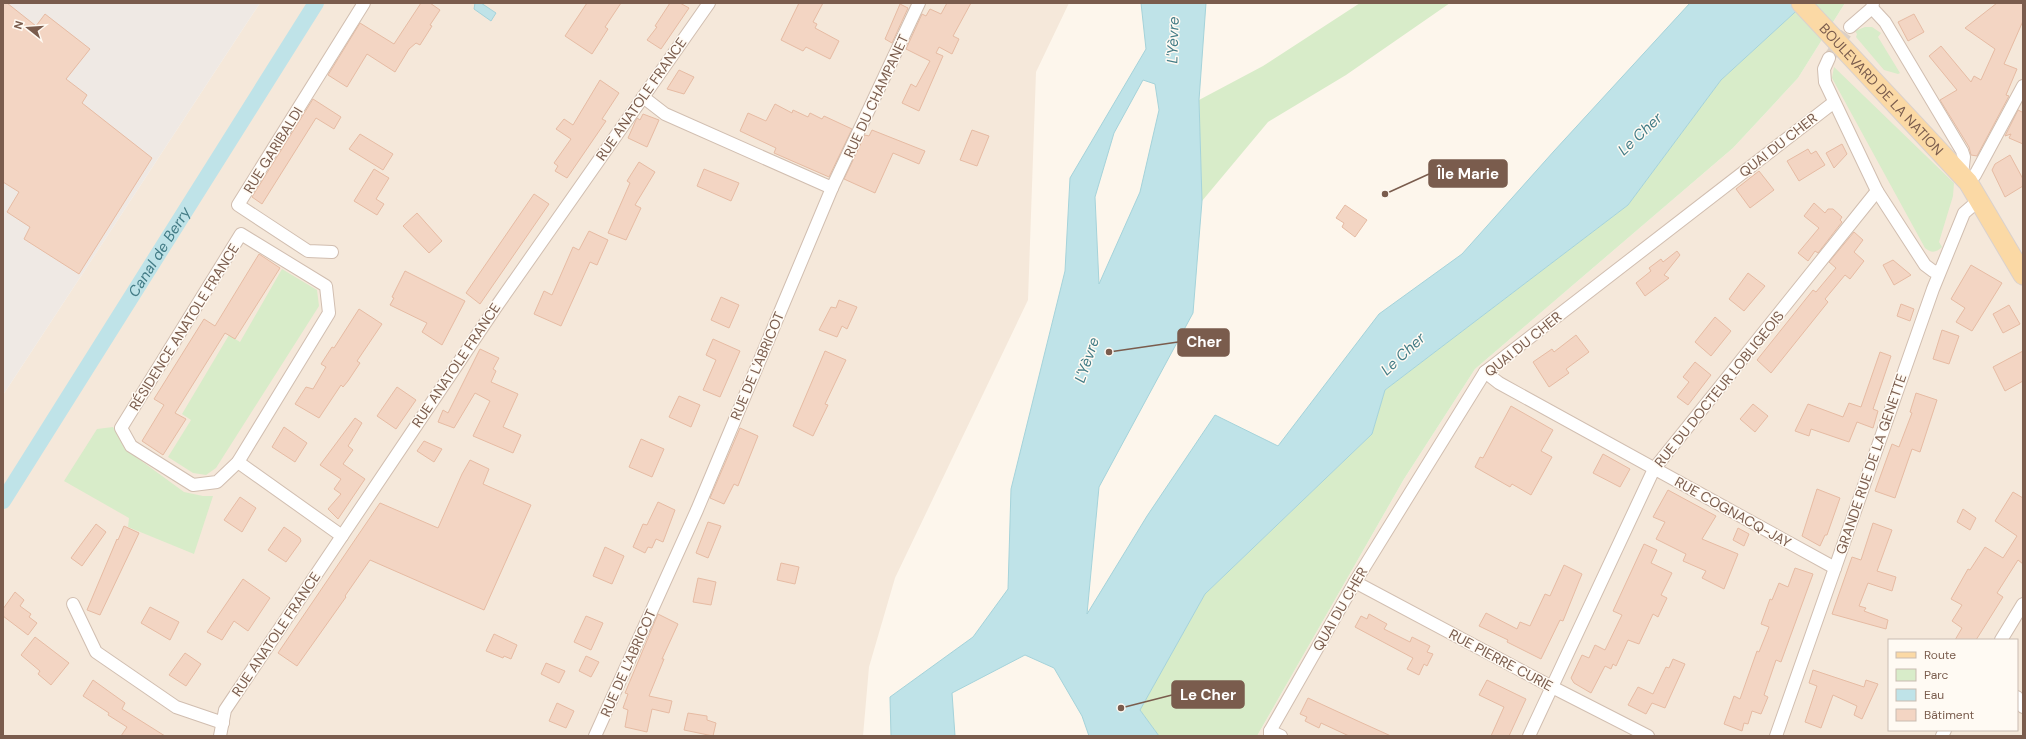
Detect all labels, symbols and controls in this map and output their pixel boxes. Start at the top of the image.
north arrow [8,8,48,48]
water label: L'Yèvre [1162,16,1184,64]
text: N [11,19,26,31]
street label: BOULEVARD DE LA NATION [1816,19,1947,159]
street label: RUE DU CHAMPANET [840,31,913,160]
street label: RUE ANATOLE FRANCE [592,34,690,164]
street label: RUE GARIBALDI [239,103,307,197]
water label: Le Cher [1613,108,1667,160]
street label: QUAI DU CHER [1735,109,1821,181]
callout: Île Marie [1429,160,1507,187]
text: Île Marie [1436,164,1499,184]
water label: Canal de Berry [124,203,196,301]
street label: RÉSIDENCE ANATOLE FRANCE [125,240,243,414]
street label: RUE ANATOLE FRANCE [408,299,504,431]
street label: QUAI DU CHER [1481,307,1565,381]
street label: RUE DU DOCTEUR LOBLIGEOIS [1650,307,1788,471]
street label: RUE DE L'ABRICOT [726,309,788,423]
water label: Le Cher [1376,328,1430,380]
callout: Cher [1178,329,1229,356]
text: Cher [1186,332,1222,352]
water label: L'Yèvre [1070,334,1104,385]
street label: GRANDE RUE DE LA GENETTE [1832,371,1910,557]
street label: RUE COGNACQ-JAY [1672,473,1794,551]
street label: QUAI DU CHER [1309,564,1371,654]
street label: RUE ANATOLE FRANCE [228,568,324,700]
street label: RUE DE L'ABRICOT [596,606,660,720]
street label: RUE PIERRE CURIE [1446,625,1556,695]
legend [1888,639,2018,731]
text: Route [1924,647,1956,663]
text: Parc [1924,667,1948,683]
callout: Le Cher [1172,681,1244,708]
text: Le Cher [1180,685,1236,705]
text: Eau [1924,687,1944,703]
text: Bâtiment [1924,707,1975,723]

